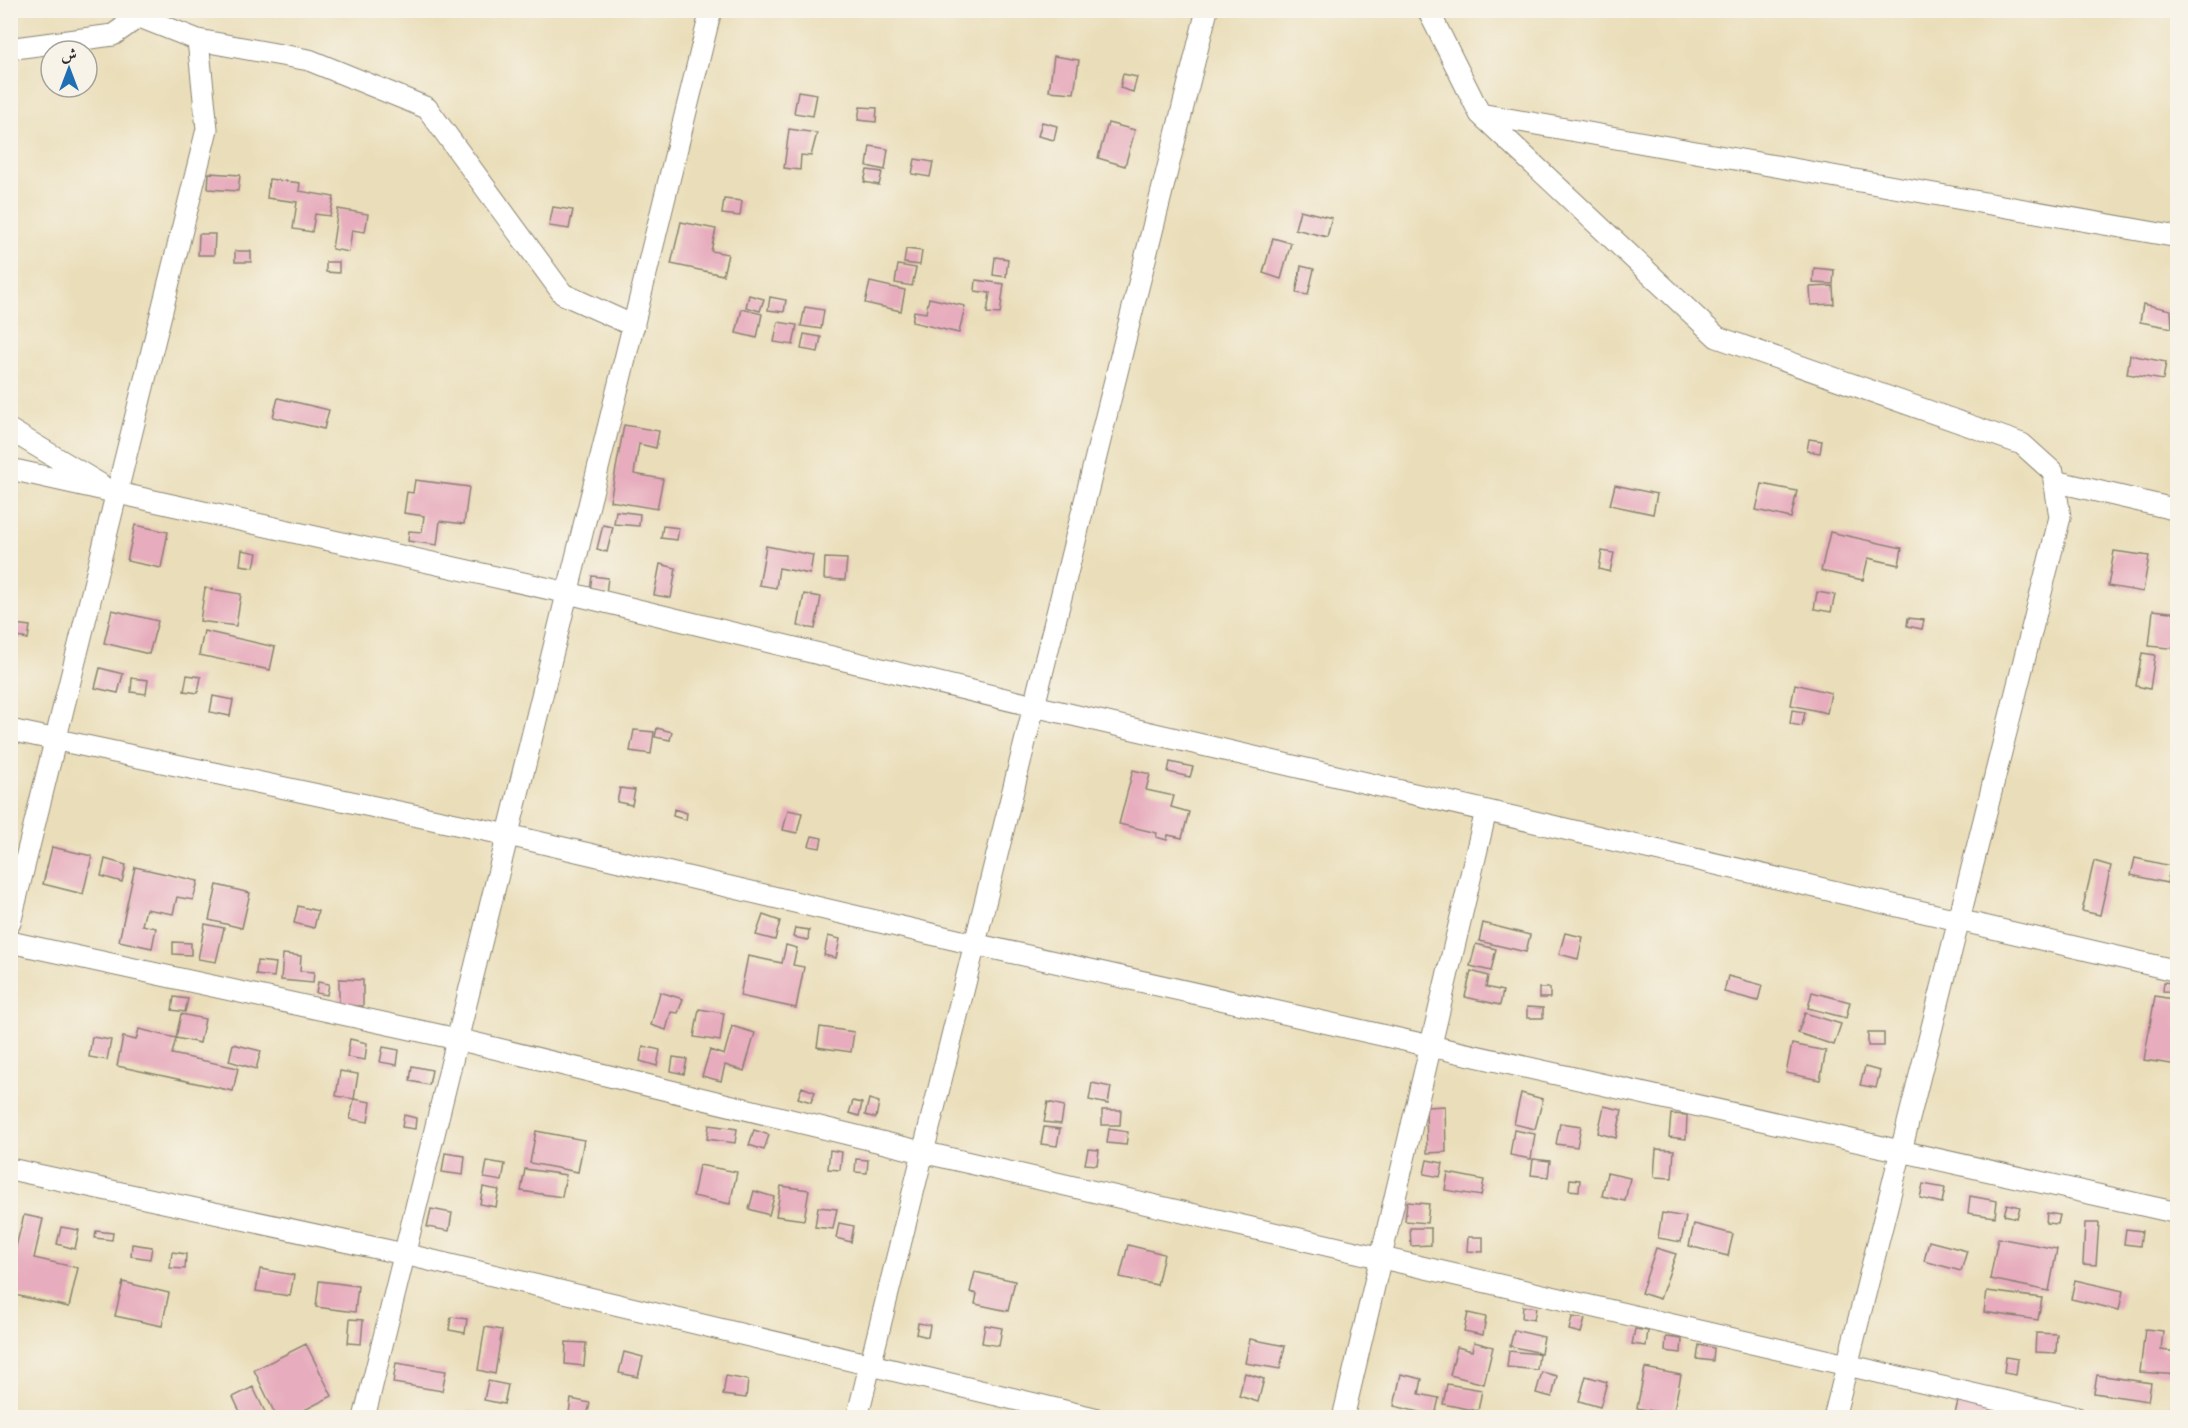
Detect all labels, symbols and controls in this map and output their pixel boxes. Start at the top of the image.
north arrow [39,39,99,99]
text: ش [61,44,77,65]

